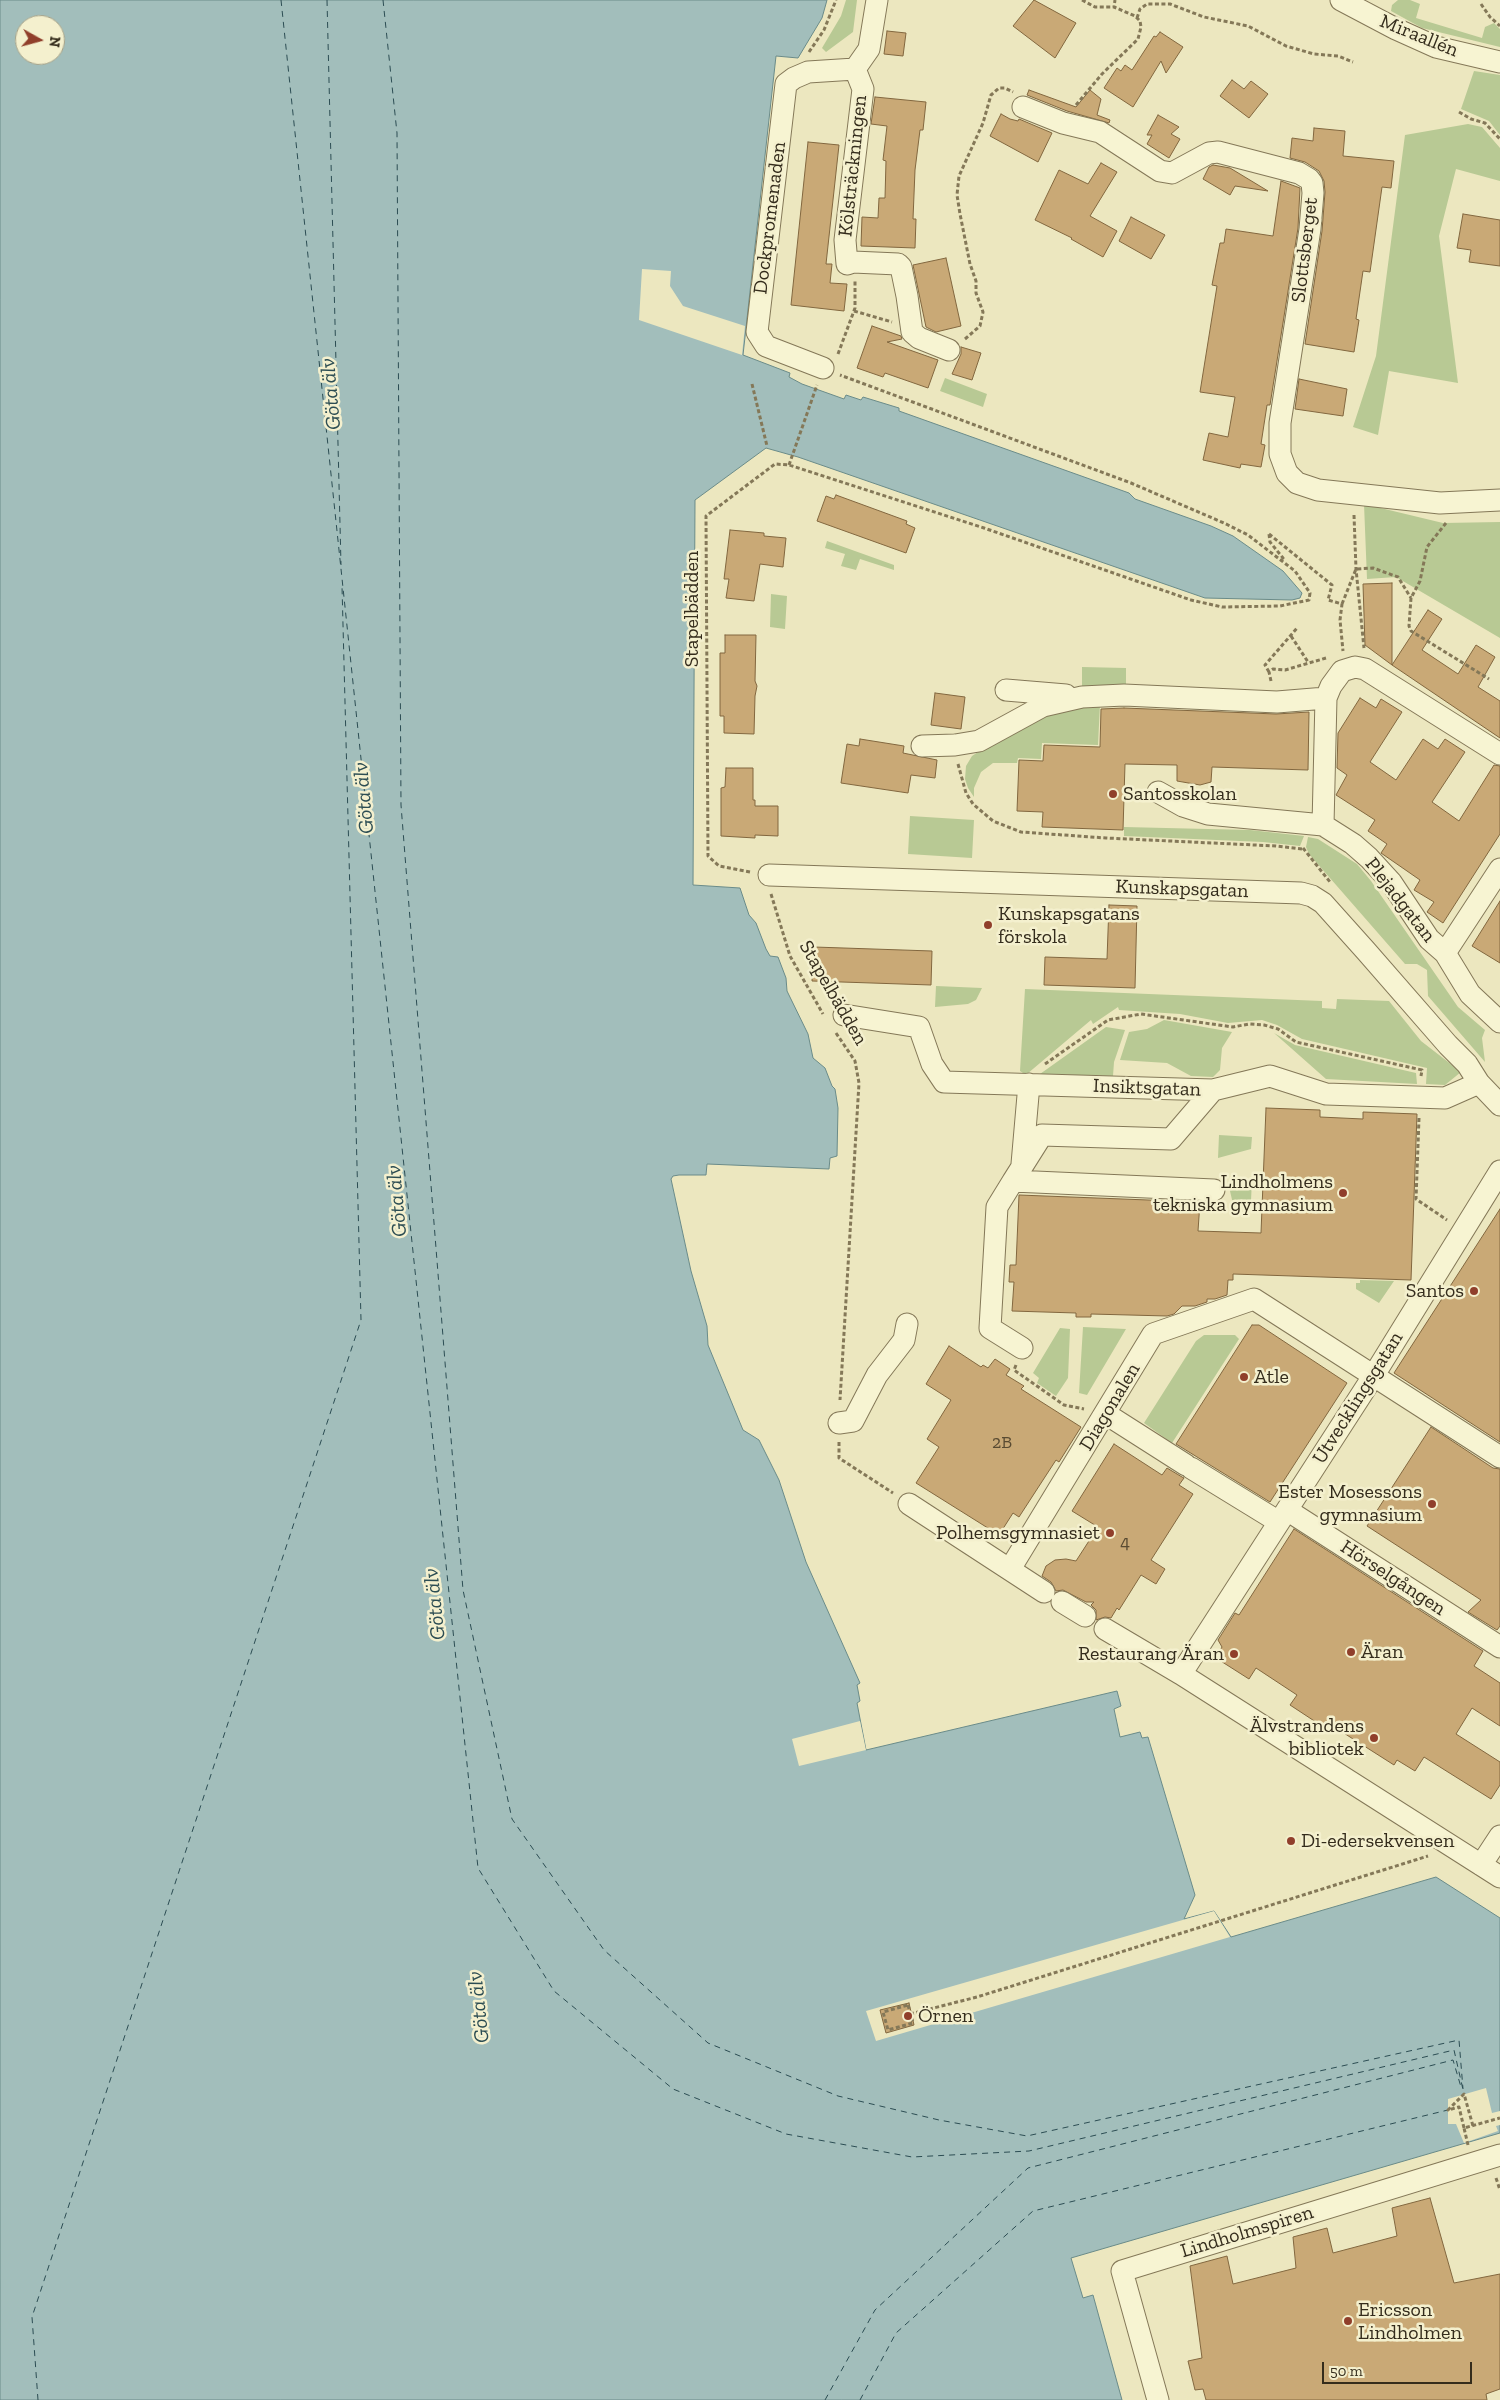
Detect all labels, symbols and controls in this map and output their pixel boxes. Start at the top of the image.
street label: Miraallén [1376,9,1462,63]
north arrow [15,15,65,65]
text: N [45,35,63,48]
street label: Kölsträckningen [834,94,872,238]
street label: Dockpromenaden [749,140,791,296]
street label: Slottsberget [1287,196,1323,304]
water label: Göta älv [315,357,347,431]
street label: Stapelbädden [680,551,704,667]
water label: Göta älv [348,761,380,835]
place label: Santosskolan [1123,782,1237,806]
marker: Santosskolan [1107,788,1119,800]
street label: Plejadgatan [1359,853,1441,947]
street label: Kunskapsgatan [1115,875,1249,903]
place label: Kunskapsgatans förskola [998,902,1140,949]
marker: Kunskapsgatans förskola [982,919,994,931]
street label: Stapelbädden [793,937,873,1049]
street label: Insiktsgatan [1093,1074,1201,1102]
water label: Göta älv [381,1164,413,1238]
place label: Lindholmens tekniska gymnasium [1153,1170,1333,1217]
marker: Lindholmens tekniska gymnasium [1337,1187,1349,1199]
place label: Santos [1406,1279,1464,1303]
marker: Santos [1468,1285,1480,1297]
street label: Utvecklingsgatan [1308,1327,1408,1469]
street label: Diagonalen [1075,1359,1145,1455]
place label: Atle [1254,1365,1289,1389]
marker: Atle [1238,1371,1250,1383]
house number: 2B [992,1432,1012,1454]
place label: Ester Mosessons gymnasium [1278,1480,1422,1527]
marker: Ester Mosessons gymnasium [1426,1498,1438,1510]
place label: Polhemsgymnasiet [936,1521,1100,1545]
marker: Polhemsgymnasiet [1104,1527,1116,1539]
house number: 4 [1120,1532,1130,1554]
street label: Hörselgången [1336,1535,1450,1621]
water label: Göta älv [419,1567,451,1641]
place label: Äran [1361,1640,1403,1664]
place label: Restaurang Äran [1078,1642,1224,1666]
marker: Äran [1345,1646,1357,1658]
marker: Restaurang Äran [1228,1648,1240,1660]
place label: Älvstrandens bibliotek [1250,1714,1364,1761]
marker: Älvstrandens bibliotek [1368,1732,1380,1744]
place label: Di-edersekvensen [1301,1829,1454,1853]
marker: Di-edersekvensen [1285,1835,1297,1847]
water label: Göta älv [463,1970,495,2044]
place label: Örnen [918,2004,973,2028]
marker: Örnen [902,2010,914,2022]
street label: Lindholmspiren [1178,2200,1316,2264]
place label: Ericsson Lindholmen [1358,2298,1462,2345]
marker: Ericsson Lindholmen [1342,2315,1354,2327]
scale bar [1325,2352,1475,2384]
text: 50 m [1330,2362,1363,2380]

